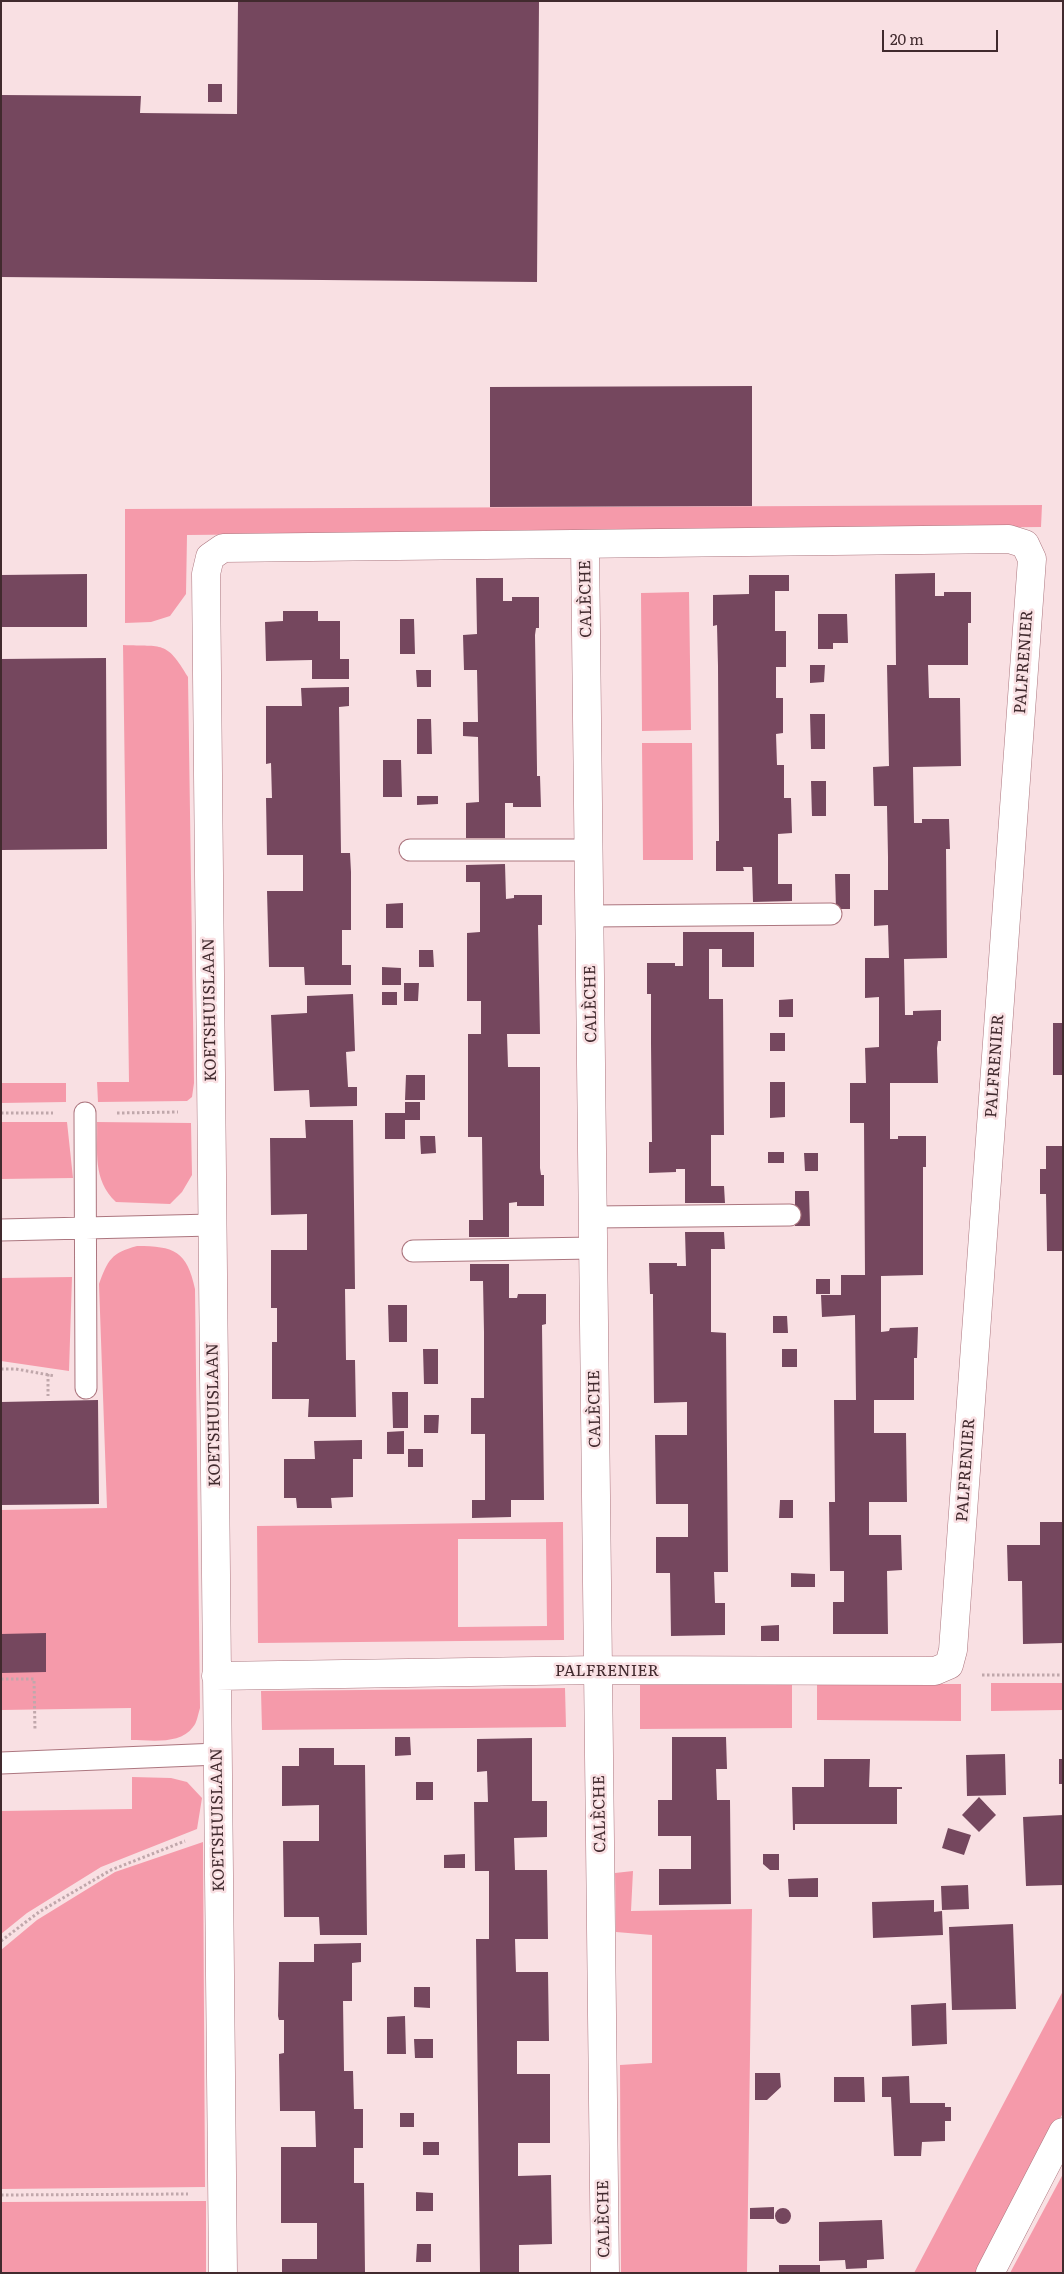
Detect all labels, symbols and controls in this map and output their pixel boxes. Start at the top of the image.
scale bar [884,20,1000,52]
text: 20 m [890,27,924,50]
street label: CALÈCHE [576,560,596,638]
street label: PALFRENIER [1011,609,1037,715]
street label: KOETSHUISLAAN [199,938,221,1082]
street label: CALÈCHE [581,965,601,1043]
street label: PALFRENIER [982,1013,1008,1119]
street label: KOETSHUISLAAN [203,1343,225,1487]
street label: CALÈCHE [585,1370,605,1448]
street label: PALFRENIER [953,1417,979,1523]
street label: PALFRENIER [555,1661,659,1681]
street label: KOETSHUISLAAN [207,1748,229,1892]
street label: CALÈCHE [590,1775,610,1853]
street label: CALÈCHE [594,2180,614,2258]

